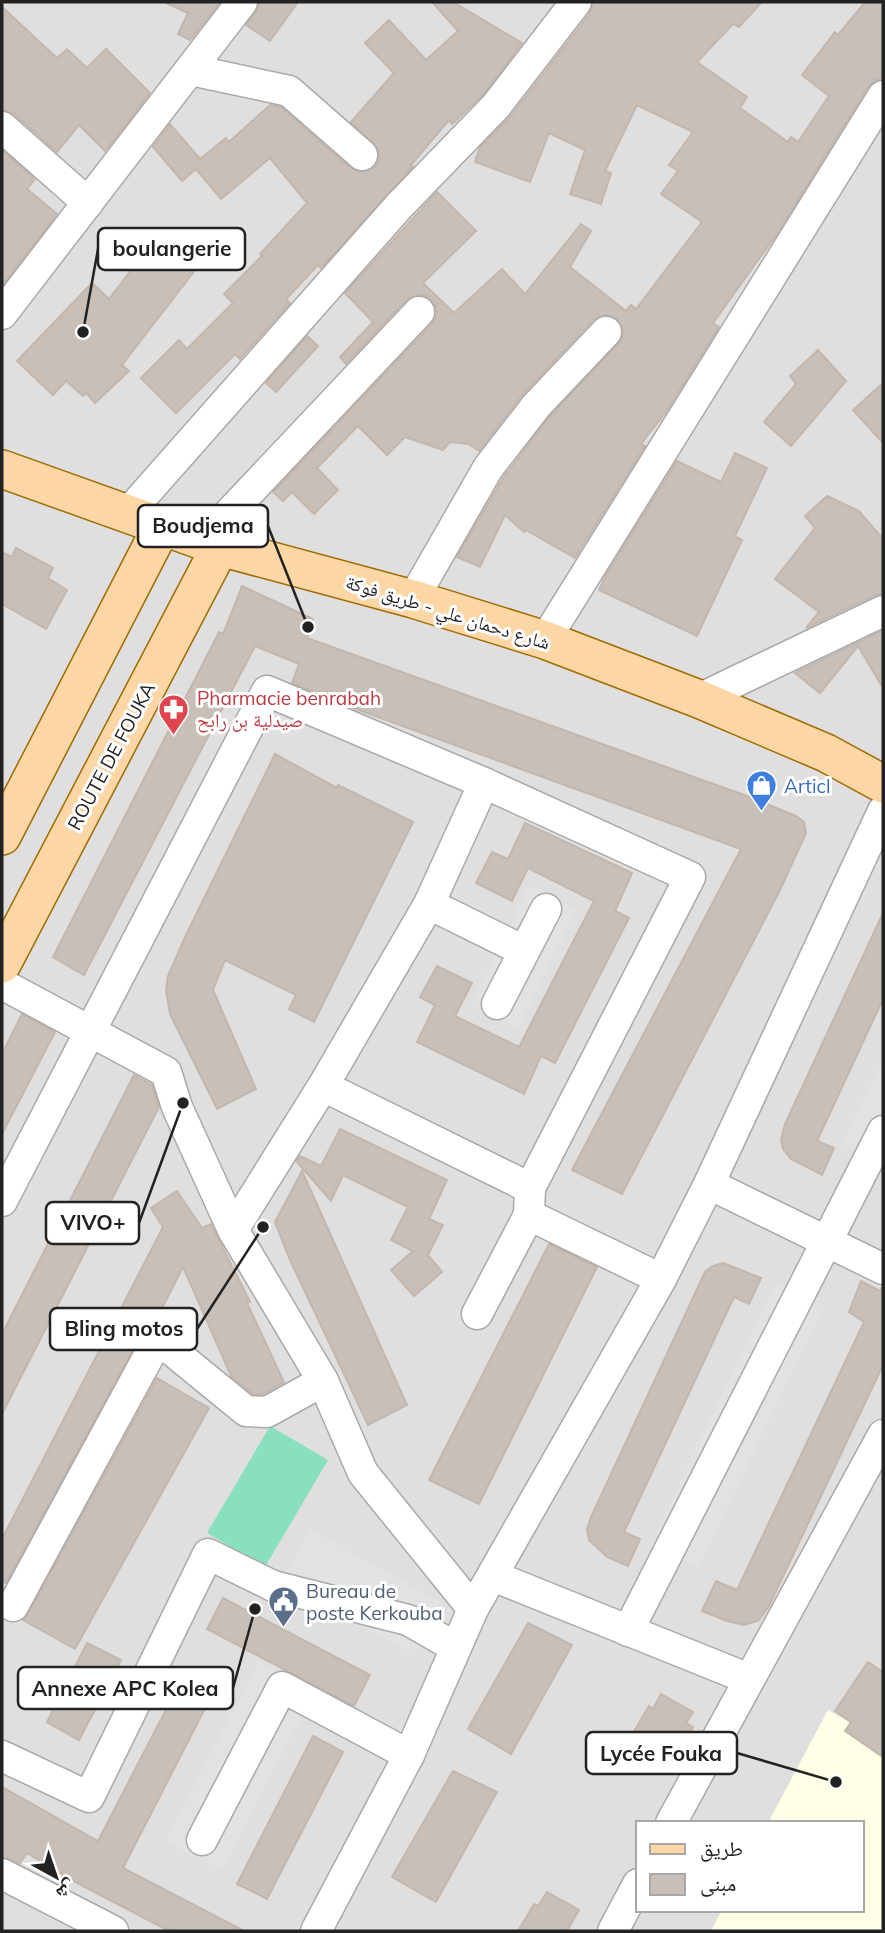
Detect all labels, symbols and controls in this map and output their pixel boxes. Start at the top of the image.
callout: boulangerie [98,228,245,270]
text: boulangerie [113,235,231,261]
callout: Boudjema [138,505,268,547]
text: Boudjema [152,512,254,538]
street label: شارع دحمان علي - طريق فوكة [342,569,553,658]
street label: ROUTE DE FOUKA [62,678,160,834]
place label: Pharmacie benrabah صيدلية بن رابح [197,686,381,733]
pharmacy icon: Pharmacie benrabah صيدلية بن رابح [157,692,191,736]
shop icon: Articl [744,769,778,813]
place label: Articl [784,774,830,798]
callout: VIVO+ [46,1202,139,1244]
text: VIVO+ [60,1209,126,1235]
callout: Bling motos [50,1308,197,1350]
text: Bling motos [65,1315,183,1341]
place label: Bureau de poste Kerkouba [306,1579,443,1625]
public building icon: Bureau de poste Kerkouba [266,1585,300,1629]
callout: Annexe APC Kolea [18,1667,233,1709]
text: Annexe APC Kolea [32,1675,218,1701]
callout: Lycée Fouka [586,1732,737,1774]
text: Lycée Fouka [600,1740,722,1766]
legend [636,1821,864,1912]
text: طريق [700,1835,743,1862]
north arrow [21,1842,91,1912]
text: مبنى [700,1870,736,1897]
text: ش [51,1874,82,1906]

